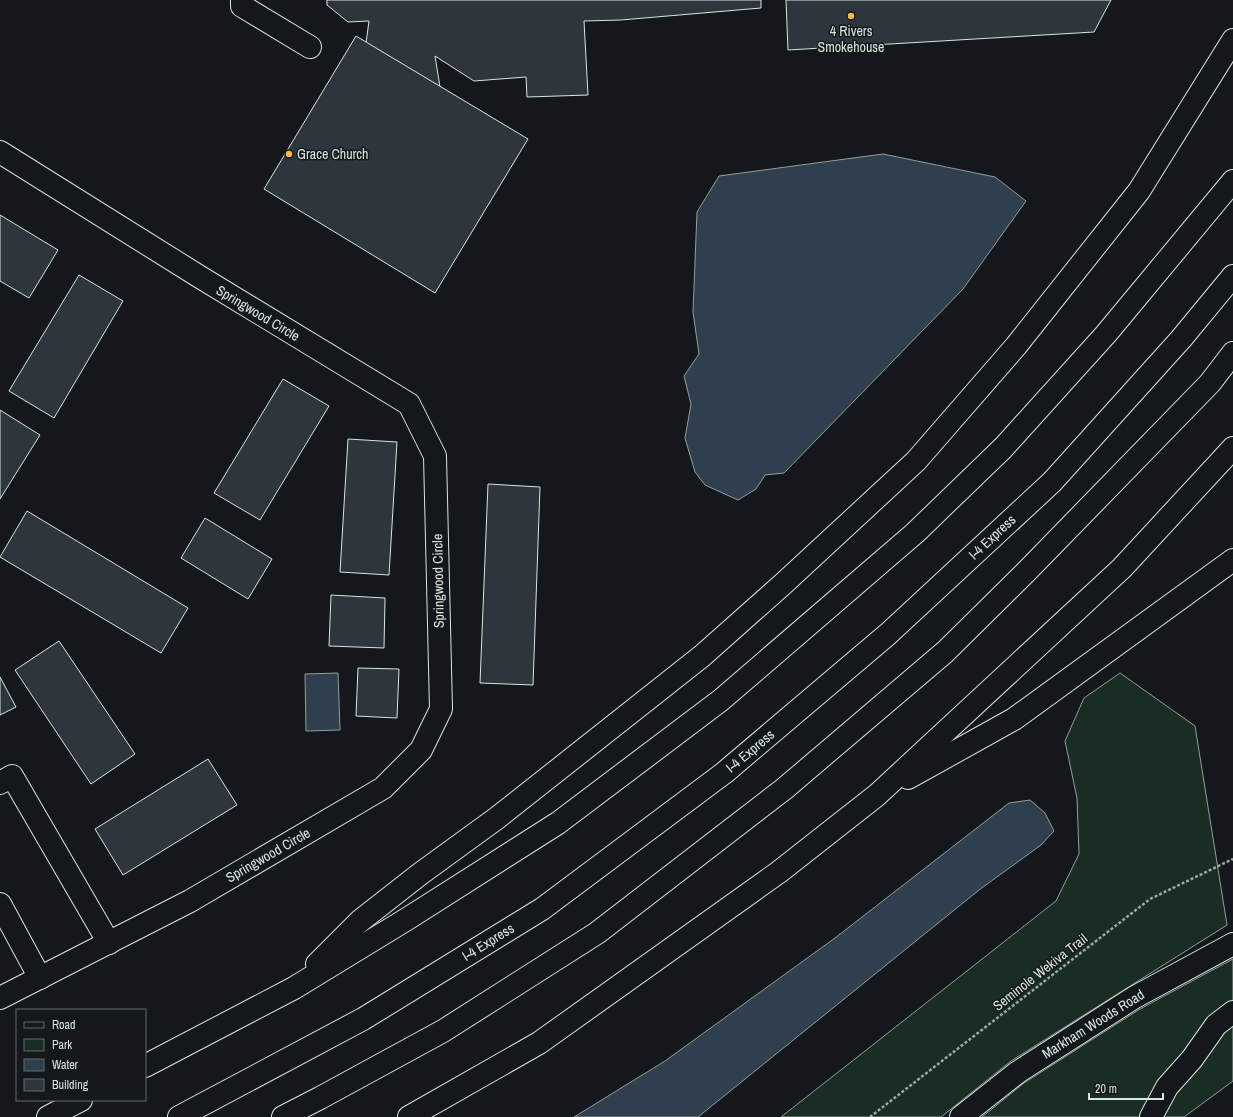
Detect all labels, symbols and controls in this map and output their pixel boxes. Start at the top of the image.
marker: 4 Rivers Smokehouse [846,11,856,21]
place label: 4 Rivers Smokehouse [817,22,885,56]
place label: Grace Church [297,145,368,163]
marker: Grace Church [284,149,294,159]
street label: Springwood Circle [213,281,303,345]
street label: I-4 Express [965,510,1020,563]
street label: Springwood Circle [428,534,448,628]
street label: I-4 Express [722,725,778,777]
street label: Springwood Circle [223,824,313,886]
street label: I-4 Express [459,919,518,965]
street label: Seminole Wekiva Trail [989,929,1091,1015]
street label: Markham Woods Road [1039,985,1147,1063]
legend [16,1009,146,1101]
text: Road [52,1017,76,1033]
text: Park [52,1037,72,1053]
text: Water [52,1057,79,1073]
scale bar [1089,1075,1163,1101]
text: Building [52,1077,89,1093]
text: 20 m [1095,1081,1117,1097]

